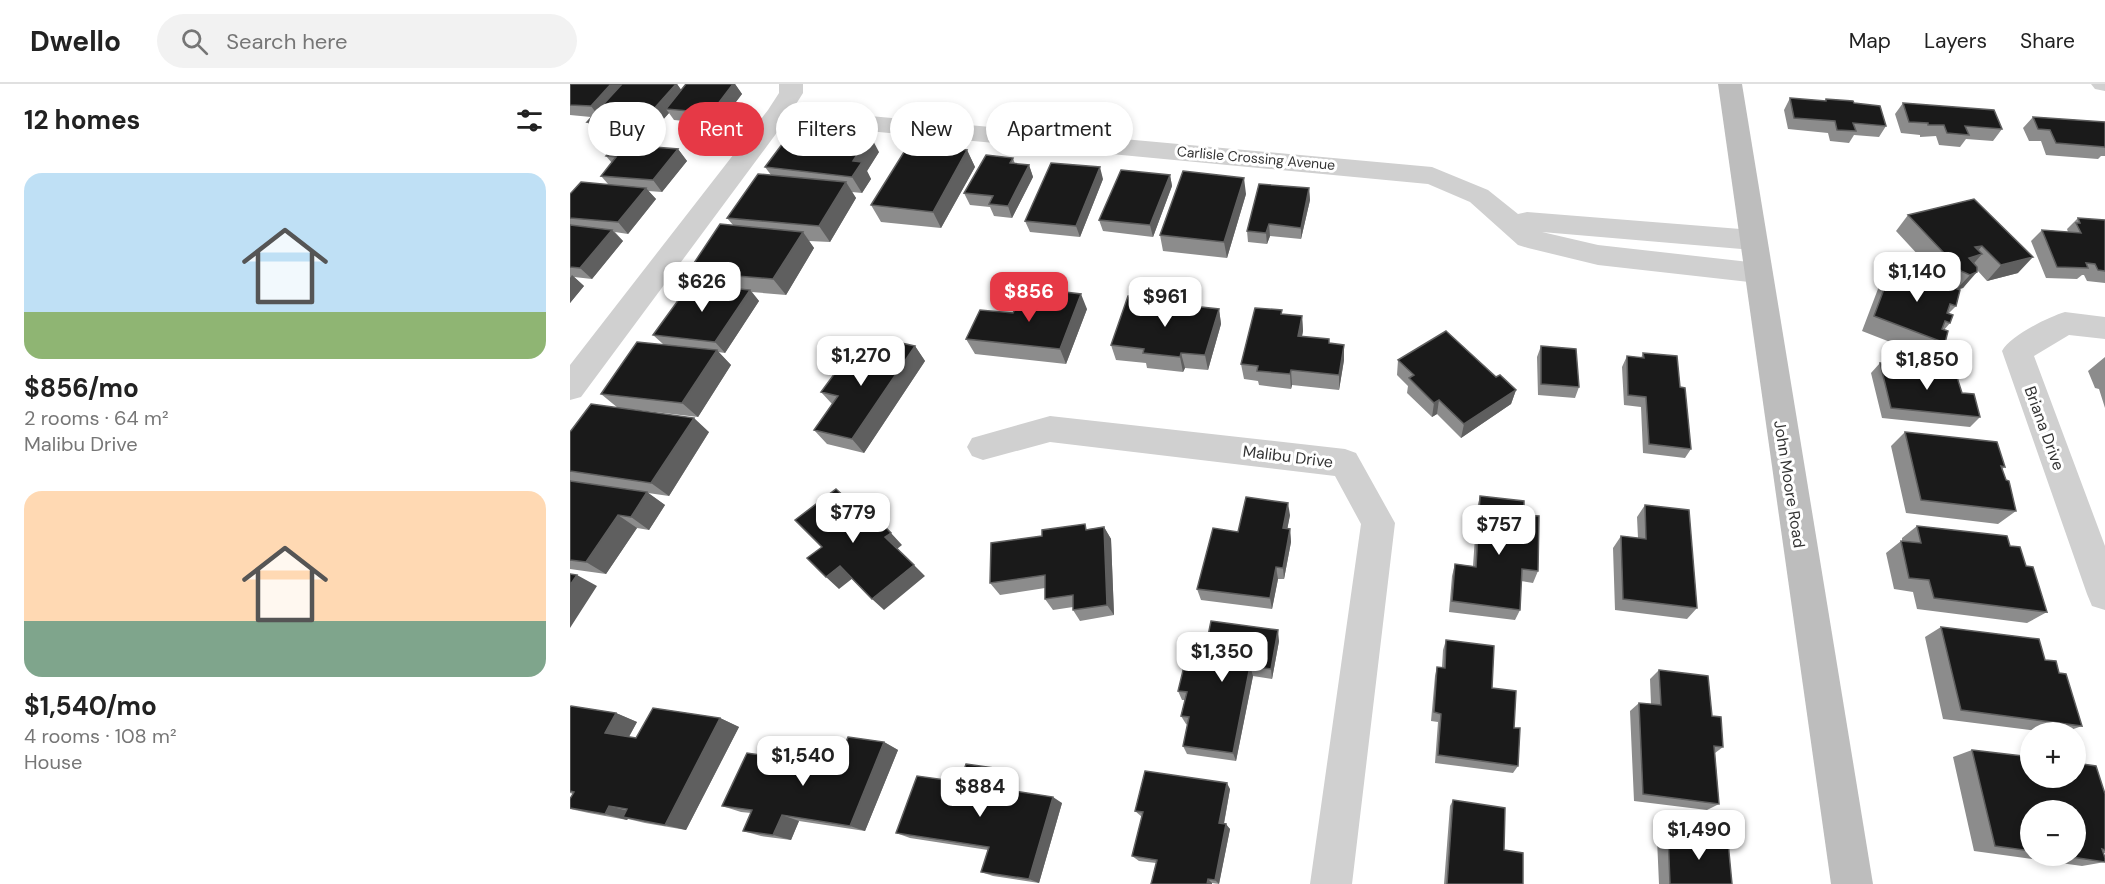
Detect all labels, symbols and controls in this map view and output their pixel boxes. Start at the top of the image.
search box [157,14,577,68]
text: Dwello [30,23,121,60]
icon: search [178,25,211,58]
text: Search here [226,27,348,56]
text: Map [1849,27,1891,55]
text: Layers [1924,27,1987,55]
text: Share [2020,27,2075,55]
chip: Buy [588,102,666,156]
chip: Rent [678,102,764,156]
chip: Filters [776,102,878,156]
chip: New [890,102,974,156]
chip: Apartment [986,102,1133,156]
text: 12 homes [24,103,140,137]
icon: filters [513,104,546,137]
street label: Carlisle Crossing Avenue [1176,142,1336,174]
icon: home [231,212,339,320]
pin: $1,140 [1868,252,1966,303]
text: $1,140 [1888,258,1946,284]
pin: $626 [666,262,738,313]
text: $626 [678,268,726,294]
pin: $856 [993,272,1065,323]
pin: $961 [1129,277,1201,328]
text: $856 [1004,278,1054,304]
text: $961 [1143,283,1187,309]
pin: $1,270 [812,336,910,387]
pin: $1,850 [1878,340,1976,391]
text: $1,270 [831,342,891,368]
text: $1,850 [1895,346,1959,372]
text: $856/mo [24,371,139,405]
street label: Briana Drive [2020,383,2069,473]
text: 2 rooms · 64 m² [24,405,168,431]
street label: John Moore Road [1769,419,1810,549]
text: Malibu Drive [24,431,138,457]
street label: Malibu Drive [1242,441,1334,472]
pin: $779 [817,493,889,544]
text: $779 [830,499,876,525]
pin: $757 [1463,505,1535,556]
text: $757 [1476,511,1522,537]
icon: home [231,530,339,638]
pin: $1,350 [1173,632,1271,683]
text: $1,350 [1191,638,1253,664]
text: $1,540/mo [24,689,157,723]
map controls [2020,722,2086,866]
button: + [2020,722,2086,788]
text: 4 rooms · 108 m² [24,723,176,749]
pin: $1,540 [754,736,852,787]
text: $1,540 [771,742,835,768]
text: House [24,749,82,775]
pin: $884 [944,767,1016,818]
text: $884 [955,773,1005,799]
button: − [2020,800,2086,866]
pin: $1,490 [1650,810,1748,861]
text: $1,490 [1667,816,1731,842]

